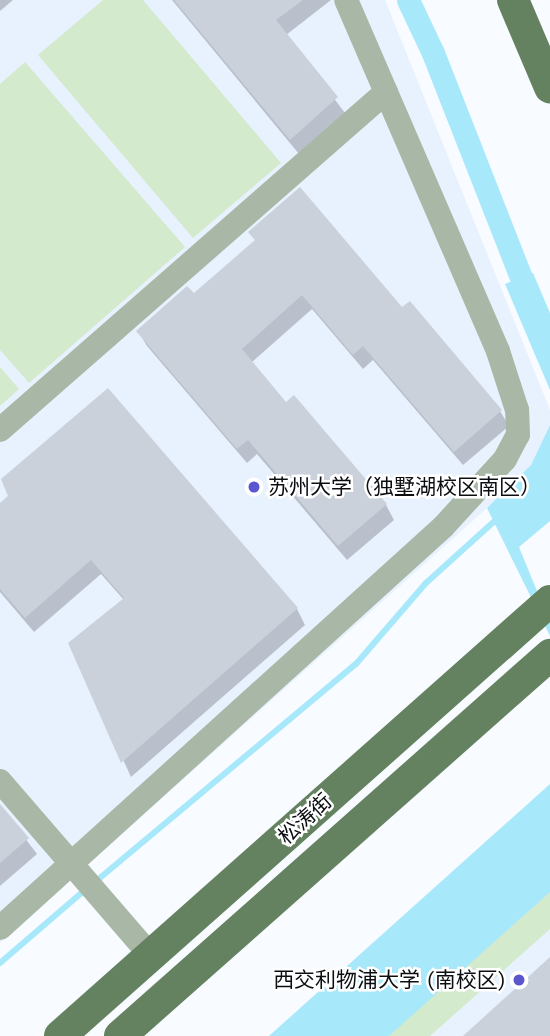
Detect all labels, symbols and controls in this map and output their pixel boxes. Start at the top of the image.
place label: 苏州大学（独墅湖校区南区） [268,474,541,500]
marker: 苏州大学（独墅湖校区南区） [246,479,262,495]
street label: 松涛街 [273,789,337,849]
place label: 西交利物浦大学 (南校区) [273,967,505,993]
marker: 西交利物浦大学 (南校区) [511,972,527,988]

